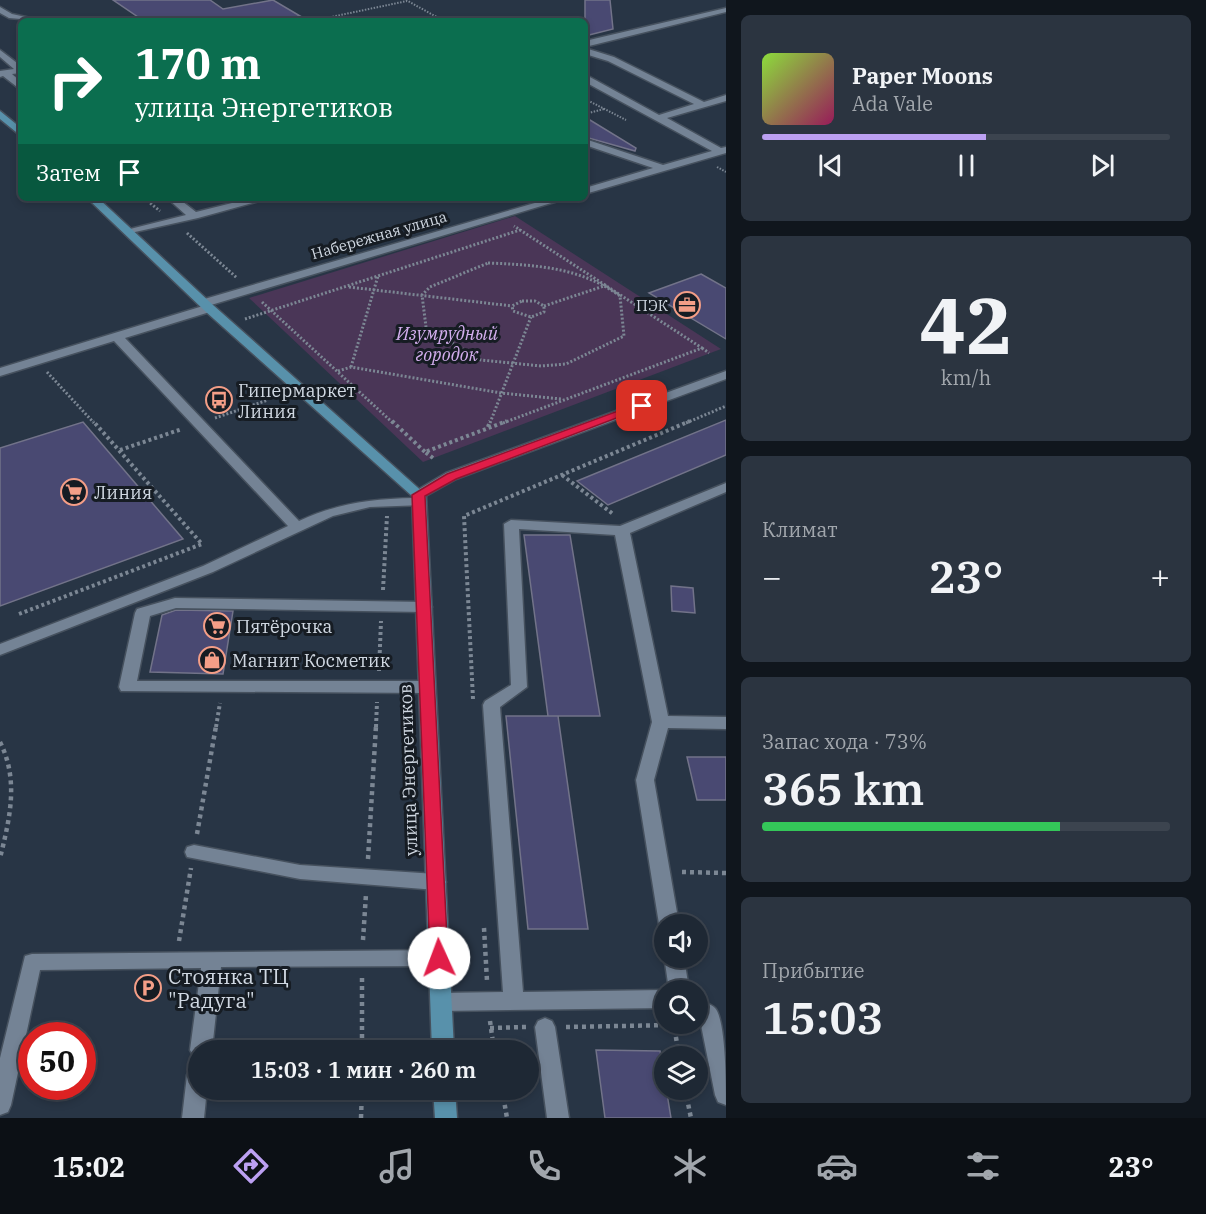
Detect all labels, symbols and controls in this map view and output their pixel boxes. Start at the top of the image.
text: 170 m [135,36,261,91]
icon: right [36,42,114,120]
text: Paper Moons [852,61,993,90]
text: улица Энергетиков [135,89,393,124]
text: Ada Vale [852,90,933,117]
icon: previous [814,149,847,182]
icon: pause [950,149,983,182]
icon: next [1086,149,1119,182]
icon: arrive [113,156,146,189]
text: Затем [36,158,101,187]
street label: Набережная улица [309,207,449,263]
text: 42 [919,274,1013,375]
office icon: ПЭК [672,290,702,320]
place label: ПЭК [636,296,669,315]
park label: Изумрудный городок [395,322,499,366]
text: km/h [941,364,991,391]
place label: Гипермаркет Линия [238,379,356,423]
pin [616,380,667,431]
bus stop icon: Гипермаркет Линия [204,385,234,415]
icon: arrive [625,389,658,422]
supermarket icon: Линия [59,477,89,507]
place label: Линия [94,481,152,504]
text: Климат [762,516,838,543]
text: 23° [928,547,1004,605]
text: − [762,555,782,598]
text: + [1150,555,1170,598]
supermarket icon: Пятёрочка [202,611,232,641]
place label: Пятёрочка [236,615,332,638]
shop icon: Магнит Косметик [197,645,227,675]
place label: Магнит Косметик [232,649,391,672]
street label: улица Энергетиков [394,684,422,856]
text: Запас хода · 73% [762,728,927,755]
text: 365 km [762,759,924,817]
map controls [654,914,708,1100]
button: sound [654,914,708,968]
position arrow [407,926,471,990]
text: Прибытие [762,957,865,984]
place label: Стоянка ТЦ "Радуга" [168,962,289,1014]
parking icon: Стоянка ТЦ "Радуга" [133,973,163,1003]
button: search [654,980,708,1034]
text: 15:03 [762,988,883,1046]
speed limit sign: 50 [18,1022,96,1100]
button: layers [654,1046,708,1100]
text: 15:03 · 1 мин · 260 m [251,1055,476,1084]
icon: directions [230,1145,272,1187]
icon: music [376,1145,418,1187]
icon: phone [523,1145,565,1187]
icon: climate [669,1145,711,1187]
icon: car [816,1145,858,1187]
icon: filters [962,1145,1004,1187]
text: 15:02 [52,1149,125,1184]
text: 23° [1109,1149,1154,1184]

